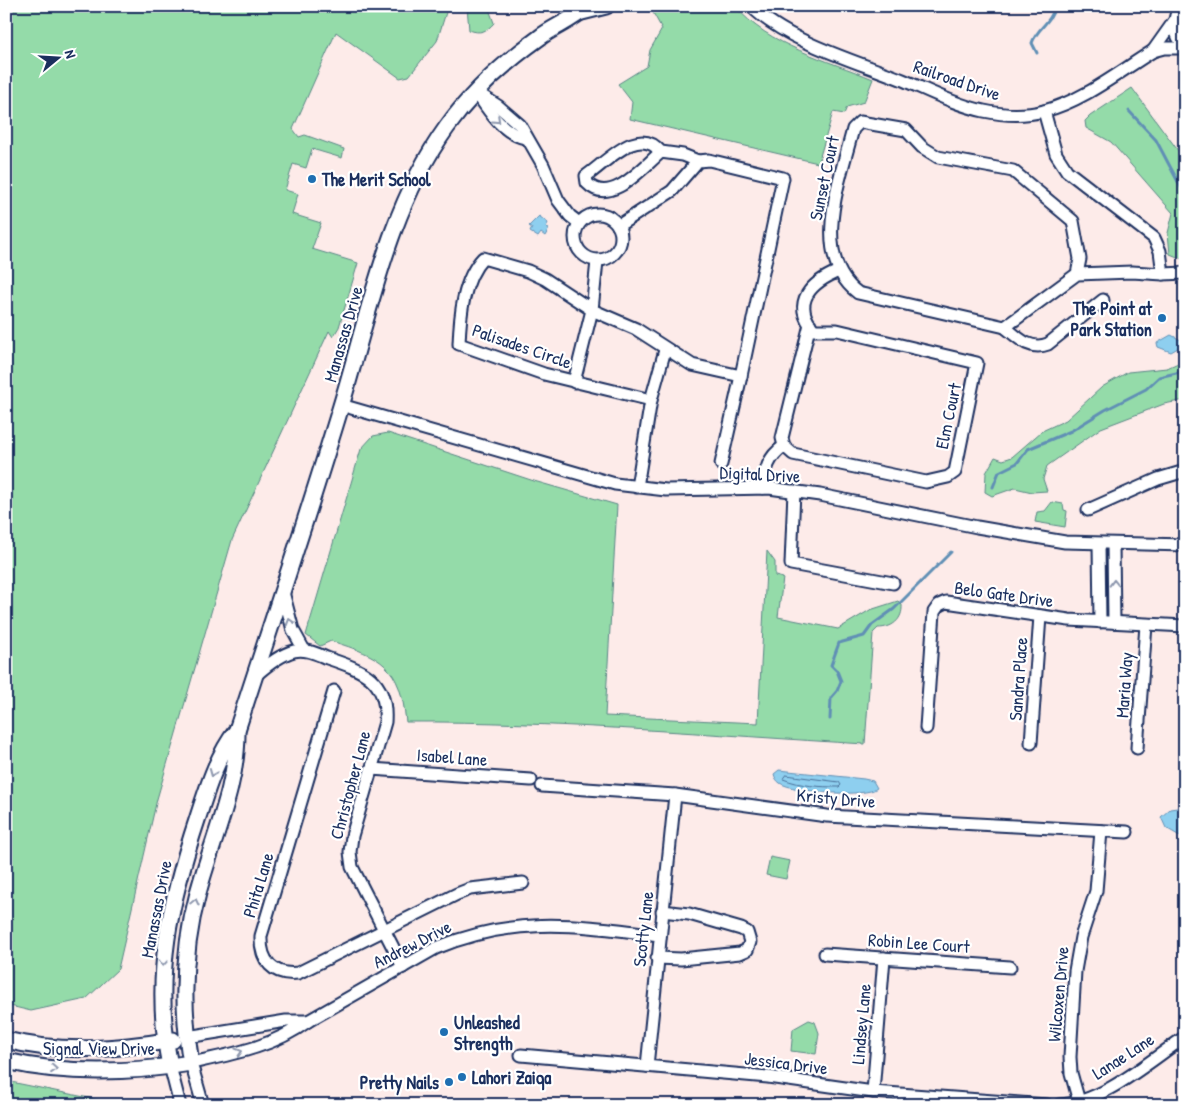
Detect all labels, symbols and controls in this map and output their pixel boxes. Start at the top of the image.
north arrow [32,32,82,82]
text: N [61,47,81,61]
street label: Railroad Drive [910,53,1004,107]
one-way arrow [491,114,500,123]
street label: Sunset Court [803,133,845,222]
place label: The Merit School [321,167,432,192]
marker: The Merit School [306,173,318,185]
street label: Manassas Drive [317,283,369,385]
place label: The Point at Park Station [1071,296,1153,342]
marker: The Point at Park Station [1156,312,1168,324]
street label: Palisades Circle [469,317,575,375]
street label: Elm Court [929,380,967,451]
street label: Digital Drive [719,459,801,489]
street label: Belo Gate Drive [953,575,1055,613]
one-way arrow [1109,579,1119,587]
one-way arrow [286,618,296,626]
street label: Sandra Place [1003,637,1033,721]
street label: Maria Way [1109,651,1139,719]
street label: Christopher Lane [324,728,376,842]
street label: Isabel Lane [416,742,488,772]
one-way arrow [209,768,220,777]
street label: Kristy Drive [795,782,877,814]
street label: Phita Lane [236,849,280,921]
street label: Manassas Drive [134,858,178,960]
street label: Scotty Lane [627,890,659,968]
one-way arrow [189,898,200,907]
street label: Andrew Drive [369,914,455,974]
street label: Robin Lee Court [867,927,971,959]
street label: Wilcoxen Drive [1041,945,1075,1043]
one-way arrow [158,959,169,967]
street label: Lindsey Lane [845,983,877,1065]
place label: Unleashed Strength [454,1010,520,1057]
marker: Unleashed Strength [438,1026,450,1038]
street label: Lanae Lane [1087,1027,1159,1085]
street label: Signal View Drive [43,1036,155,1061]
street label: Jessica Drive [743,1045,829,1081]
one-way arrow [234,1048,242,1058]
one-way arrow [51,1063,59,1074]
place label: Lahori Zaiqa [472,1065,552,1091]
place label: Pretty Nails [360,1070,439,1096]
marker: Lahori Zaiqa [456,1071,468,1083]
marker: Pretty Nails [443,1076,455,1088]

